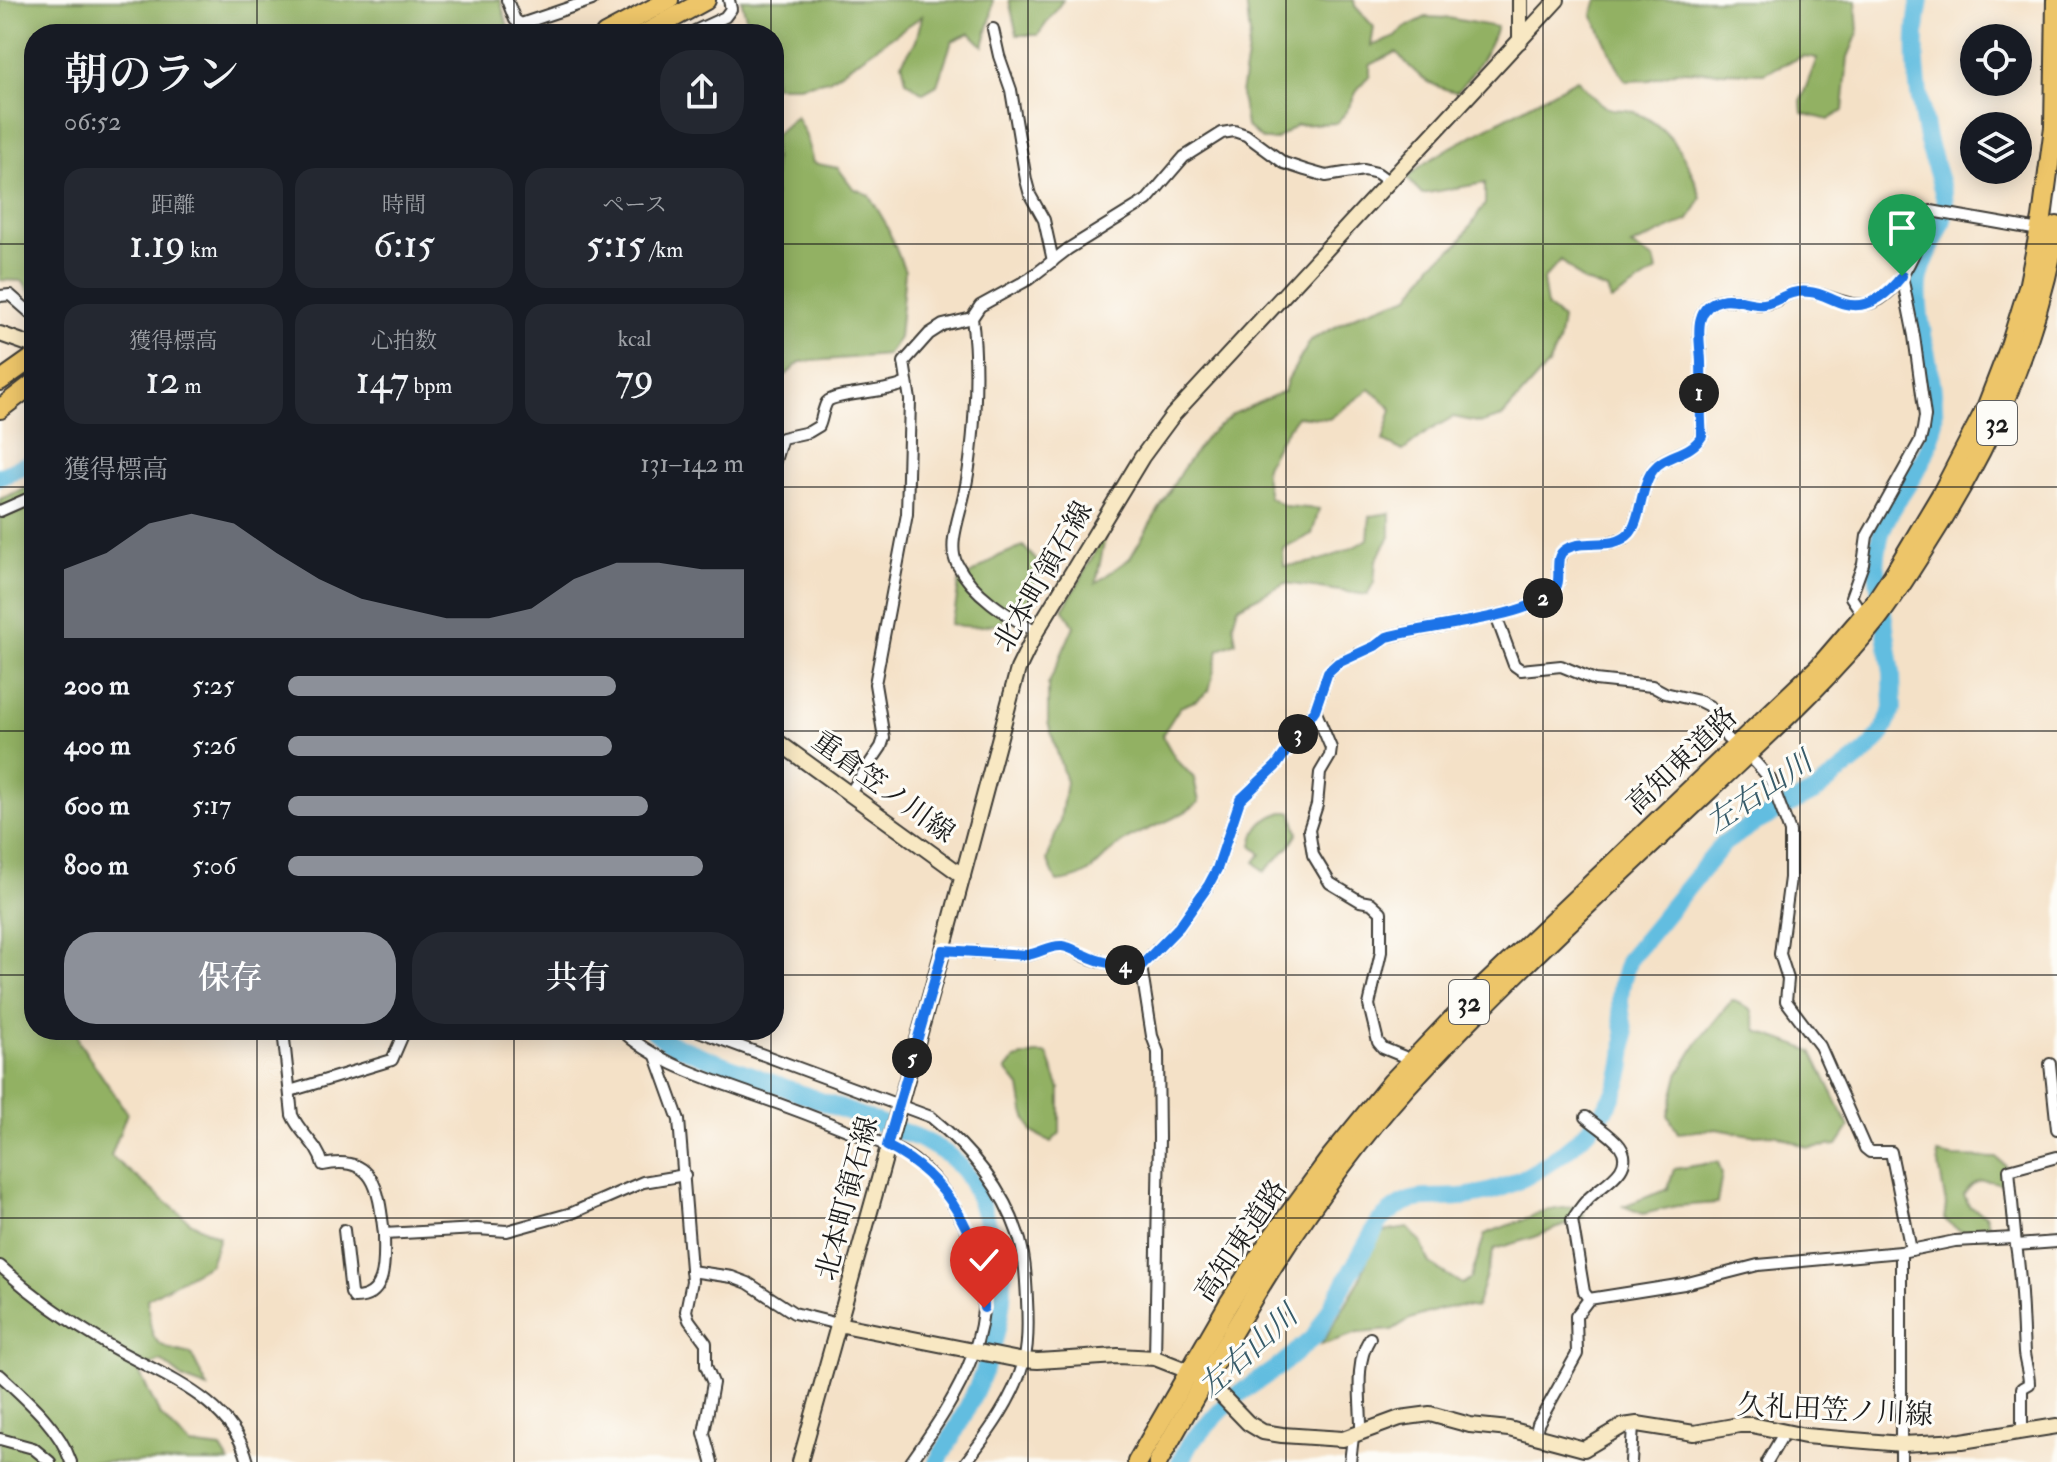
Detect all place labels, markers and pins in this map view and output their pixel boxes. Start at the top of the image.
pin [1868,194,1936,276]
pin: 1 [1679,373,1719,413]
pin: 2 [1523,578,1563,618]
pin: 3 [1278,714,1318,754]
pin: 4 [1105,945,1145,985]
pin: 5 [892,1038,932,1078]
pin [950,1226,1018,1308]

